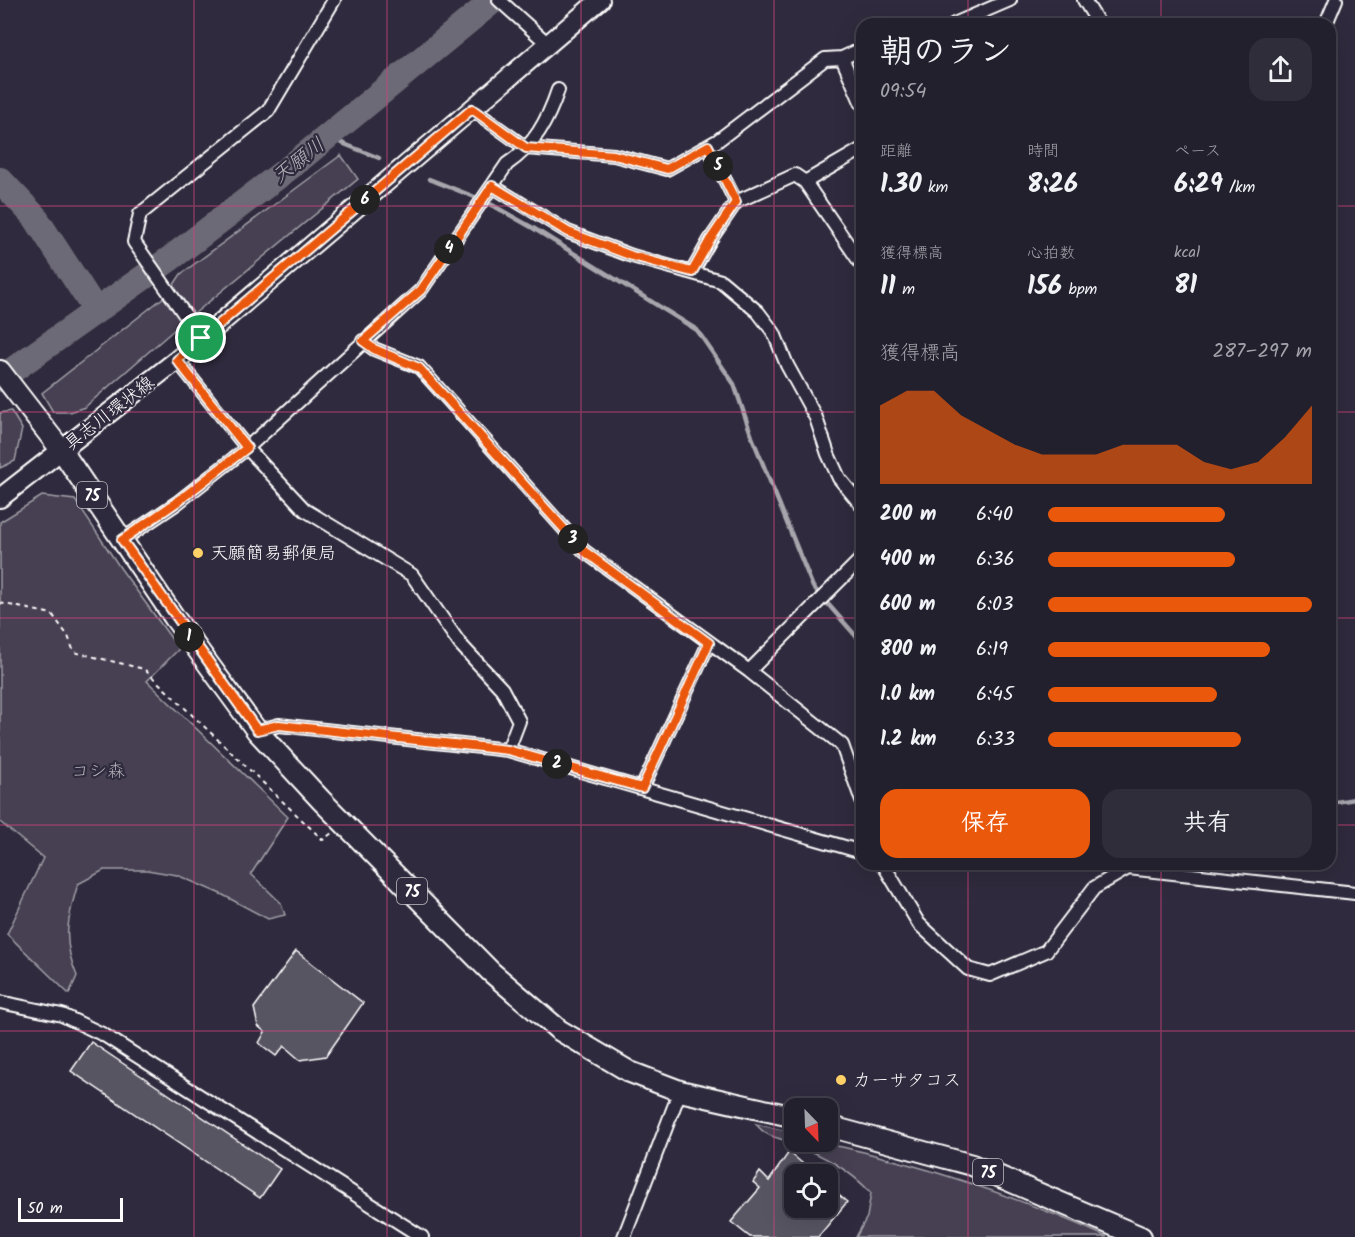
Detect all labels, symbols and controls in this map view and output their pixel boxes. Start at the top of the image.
text: 朝のラン [880,27,1012,80]
button: share [1249,38,1312,101]
text: 09:54 [880,76,926,108]
water label: 天願川 [266,130,333,193]
text: 距離 [880,139,912,164]
text: 時間 [1027,139,1059,164]
text: ペース [1174,139,1221,164]
pin: 5 [703,151,733,181]
text: 5 [714,153,722,178]
text: 1.30 [880,164,922,206]
text: 8:26 [1027,164,1078,206]
text: 6:29 [1174,164,1223,206]
text: km [922,175,948,200]
text: /km [1223,175,1255,200]
pin: 6 [350,185,380,215]
text: 6 [361,187,369,212]
pin: 4 [434,234,464,264]
text: 4 [445,236,453,261]
text: kcal [1174,240,1200,265]
text: 獲得標高 [880,241,944,266]
text: 心拍数 [1027,241,1075,266]
text: 81 [1174,265,1197,307]
text: 11 [880,266,896,308]
text: 156 [1027,266,1062,308]
text: m [896,277,915,302]
text: bpm [1062,277,1097,302]
pin [175,312,226,363]
icon: arrive [184,321,217,354]
text: 287–297 m [1212,336,1312,368]
text: 獲得標高 [880,338,960,370]
street label: 具志川環状線 [58,370,161,459]
road number: 75 [77,482,107,508]
text: 200 m [880,499,936,531]
text: 6:40 [976,499,1013,531]
pin: 3 [558,524,588,554]
text: 3 [569,526,577,551]
place label: 天願簡易郵便局 [210,540,336,569]
text: 400 m [880,544,936,576]
text: 6:36 [976,544,1015,576]
marker: 天願簡易郵便局 [191,546,205,560]
text: 600 m [880,589,935,621]
text: 6:03 [976,589,1013,621]
pin: 1 [174,622,204,652]
text: 1 [187,624,191,649]
text: 800 m [880,634,936,666]
text: 6:19 [976,634,1008,666]
text: 1.0 km [880,679,935,711]
text: 6:45 [976,679,1014,711]
text: 1.2 km [880,724,936,756]
text: 6:33 [976,724,1015,756]
pin: 2 [542,749,572,779]
text: 2 [552,751,562,776]
park label: コシ森 [71,758,125,787]
button: 保存 [880,789,1090,858]
button: 共有 [1102,789,1312,858]
road number: 75 [397,878,427,904]
place label: カーサタコス [853,1067,961,1096]
marker: カーサタコス [834,1073,848,1087]
north arrow [784,1098,838,1152]
map controls [784,1098,838,1218]
road number: 75 [973,1159,1003,1185]
button: locate [784,1164,838,1218]
scale bar [18,1195,123,1222]
text: 50 m [27,1196,63,1221]

